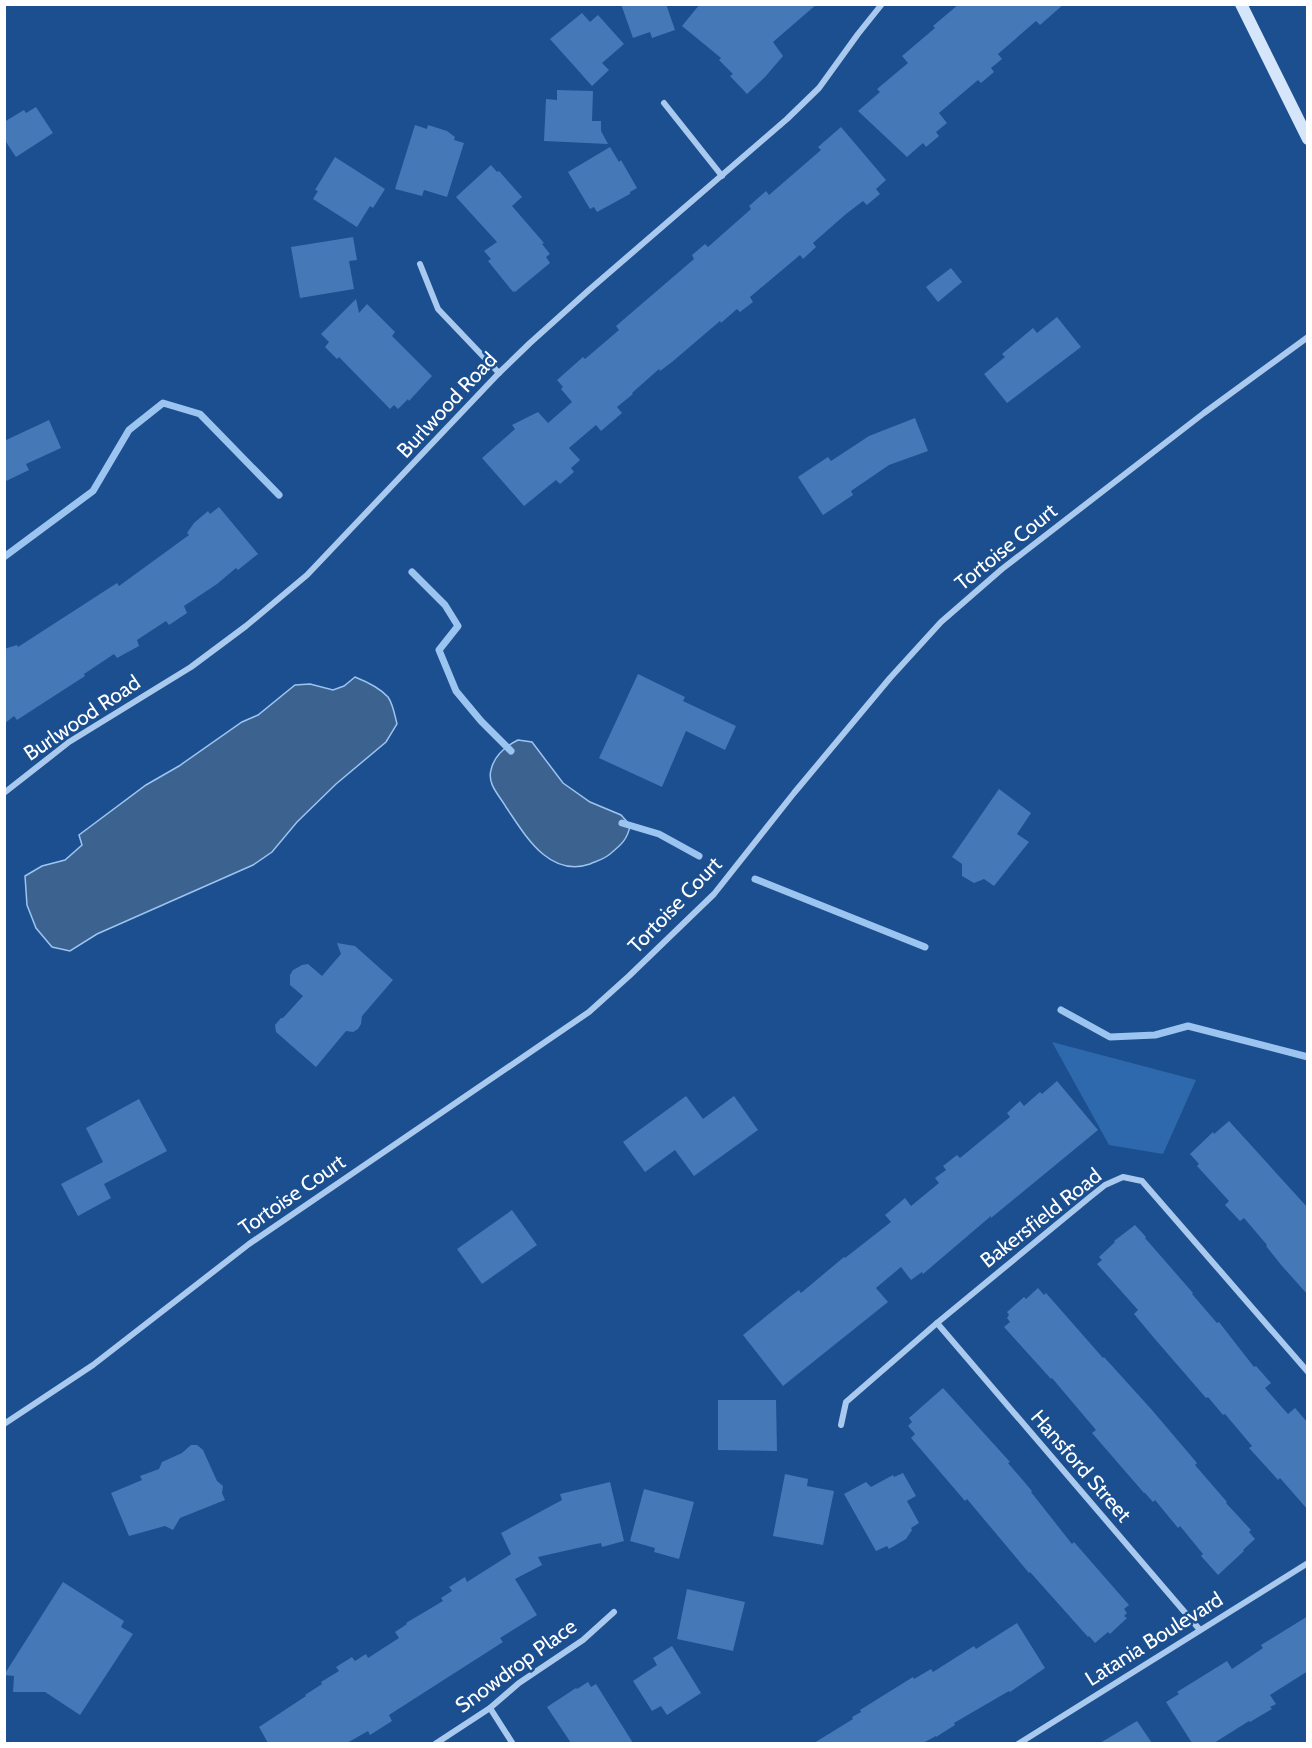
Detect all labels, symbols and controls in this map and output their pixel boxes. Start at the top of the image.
street label: Burlwood Road [391,347,502,463]
street label: Tortoise Court [950,498,1062,595]
street label: Burlwood Road [19,669,145,766]
street label: Tortoise Court [623,851,727,958]
street label: Tortoise Court [234,1149,350,1240]
street label: Bakersfield Road [975,1163,1106,1273]
street label: Hansford Street [1026,1405,1137,1527]
street label: Latania Boulevard [1080,1586,1227,1691]
street label: Snowdrop Place [450,1613,581,1718]

